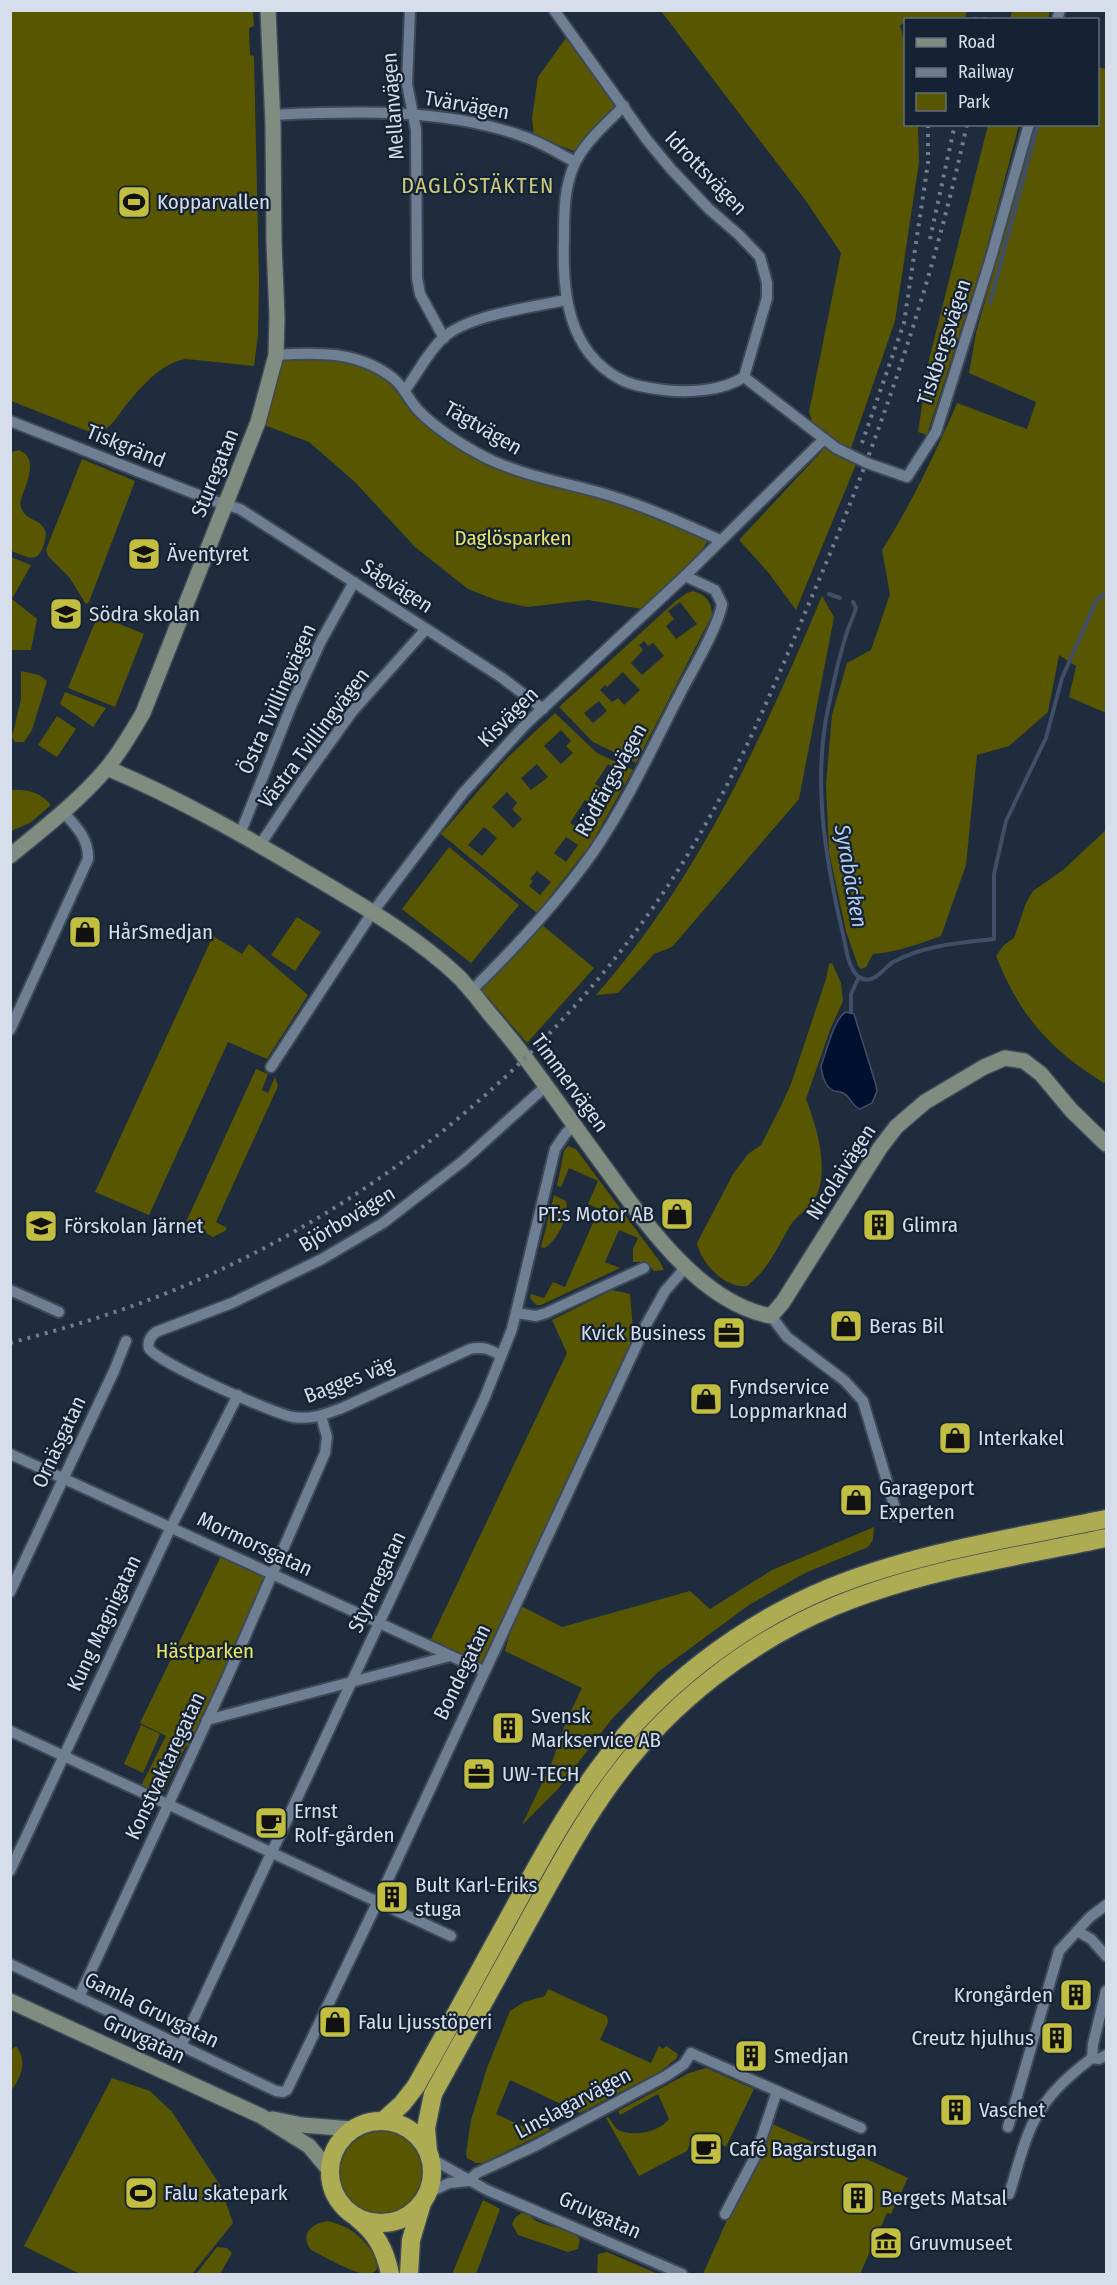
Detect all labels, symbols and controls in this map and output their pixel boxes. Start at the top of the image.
legend [904,18,1099,126]
text: Road [958,31,995,53]
street label: Mellanvägen [376,51,410,161]
text: Railway [958,61,1014,83]
street label: Tvärvägen [423,85,511,125]
text: Park [958,91,991,113]
street label: Idrottsvägen [659,125,753,221]
district label: DAGLÖSTÄKTEN [401,172,555,199]
sports icon: Kopparvallen [116,184,152,220]
place label: Kopparvallen [157,189,270,215]
street label: Tiskbergsvägen [911,276,977,408]
street label: Tägtvägen [439,395,527,461]
street label: Tiskgränd [83,418,169,474]
street label: Sturegatan [185,425,245,521]
park label: Daglösparken [454,525,572,551]
school or university icon: Äventyret [126,536,162,572]
place label: Äventyret [167,541,249,567]
street label: Sågvägen [356,553,438,619]
school or university icon: Södra skolan [48,596,84,632]
place label: Södra skolan [89,601,200,627]
street label: Östra Tvillingvägen [232,620,322,778]
street label: Västra Tvillingvägen [253,663,375,813]
street label: Kisvägen [472,681,544,753]
street label: Rödfärgsvägen [569,719,653,841]
water label: Syrabäcken [829,821,873,930]
shop icon: HårSmedjan [67,914,103,950]
place label: HårSmedjan [108,919,213,945]
street label: Timmervägen [526,1029,614,1137]
street label: Nicolaivägen [800,1119,882,1225]
street label: Björbovägen [294,1180,400,1258]
shop icon: PT:s Motor AB [659,1196,695,1232]
place label: PT:s Motor AB [538,1201,654,1227]
building icon: Glimra [861,1207,897,1243]
school or university icon: Förskolan Järnet [23,1208,59,1244]
place label: Glimra [902,1212,958,1238]
place label: Förskolan Järnet [64,1213,204,1239]
shop icon: Beras Bil [828,1308,864,1344]
place label: Beras Bil [869,1313,944,1339]
office icon: Kvick Business [711,1315,747,1351]
place label: Kvick Business [581,1320,706,1346]
street label: Bagges väg [300,1351,398,1409]
place label: Fyndservice Loppmarknad [729,1374,847,1424]
shop icon: Fyndservice Loppmarknad [688,1381,724,1417]
street label: Ornäsgatan [26,1392,92,1492]
shop icon: Interkakel [937,1420,973,1456]
place label: Interkakel [978,1425,1065,1451]
place label: Garageport Experten [879,1475,975,1525]
shop icon: Garageport Experten [838,1482,874,1518]
street label: Mormorsgatan [193,1506,317,1582]
street label: Styraregatan [342,1527,412,1637]
street label: Kung Magnigatan [61,1551,147,1695]
street label: Bondegatan [428,1620,496,1724]
park label: Hästparken [156,1638,254,1664]
street label: Konstvaktaregatan [119,1688,211,1844]
place label: Svensk Markservice AB [531,1703,661,1753]
building icon: Svensk Markservice AB [490,1710,526,1746]
office icon: UW-TECH [461,1756,497,1792]
place label: UW-TECH [502,1761,580,1787]
place label: Ernst Rolf-gården [294,1798,395,1848]
cafe icon: Ernst Rolf-gården [253,1805,289,1841]
place label: Bult Karl-Eriks stuga [415,1872,537,1922]
building icon: Bult Karl-Eriks stuga [374,1879,410,1915]
street label: Gamla Gruvgatan [81,1967,223,2053]
building icon: Krongården [1058,1977,1094,2013]
place label: Krongården [954,1982,1053,2008]
shop icon: Falu Ljusstöperi [317,2004,353,2040]
street label: Gruvgatan [99,2009,189,2069]
place label: Falu Ljusstöperi [358,2009,492,2035]
building icon: Creutz hjulhus [1039,2020,1075,2056]
place label: Creutz hjulhus [912,2025,1034,2051]
building icon: Smedjan [733,2038,769,2074]
place label: Smedjan [774,2043,849,2069]
street label: Linslagarvägen [511,2062,635,2144]
building icon: Vaschet [938,2092,974,2128]
place label: Vaschet [979,2097,1045,2123]
cafe icon: Café Bagarstugan [688,2131,724,2167]
place label: Café Bagarstugan [729,2136,877,2162]
sports icon: Falu skatepark [123,2175,159,2211]
place label: Falu skatepark [164,2180,288,2206]
building icon: Bergets Matsal [840,2180,876,2216]
street label: Gruvgatan [555,2185,645,2245]
place label: Bergets Matsal [881,2185,1008,2211]
museum icon: Gruvmuseet [868,2225,904,2261]
place label: Gruvmuseet [909,2230,1013,2256]

